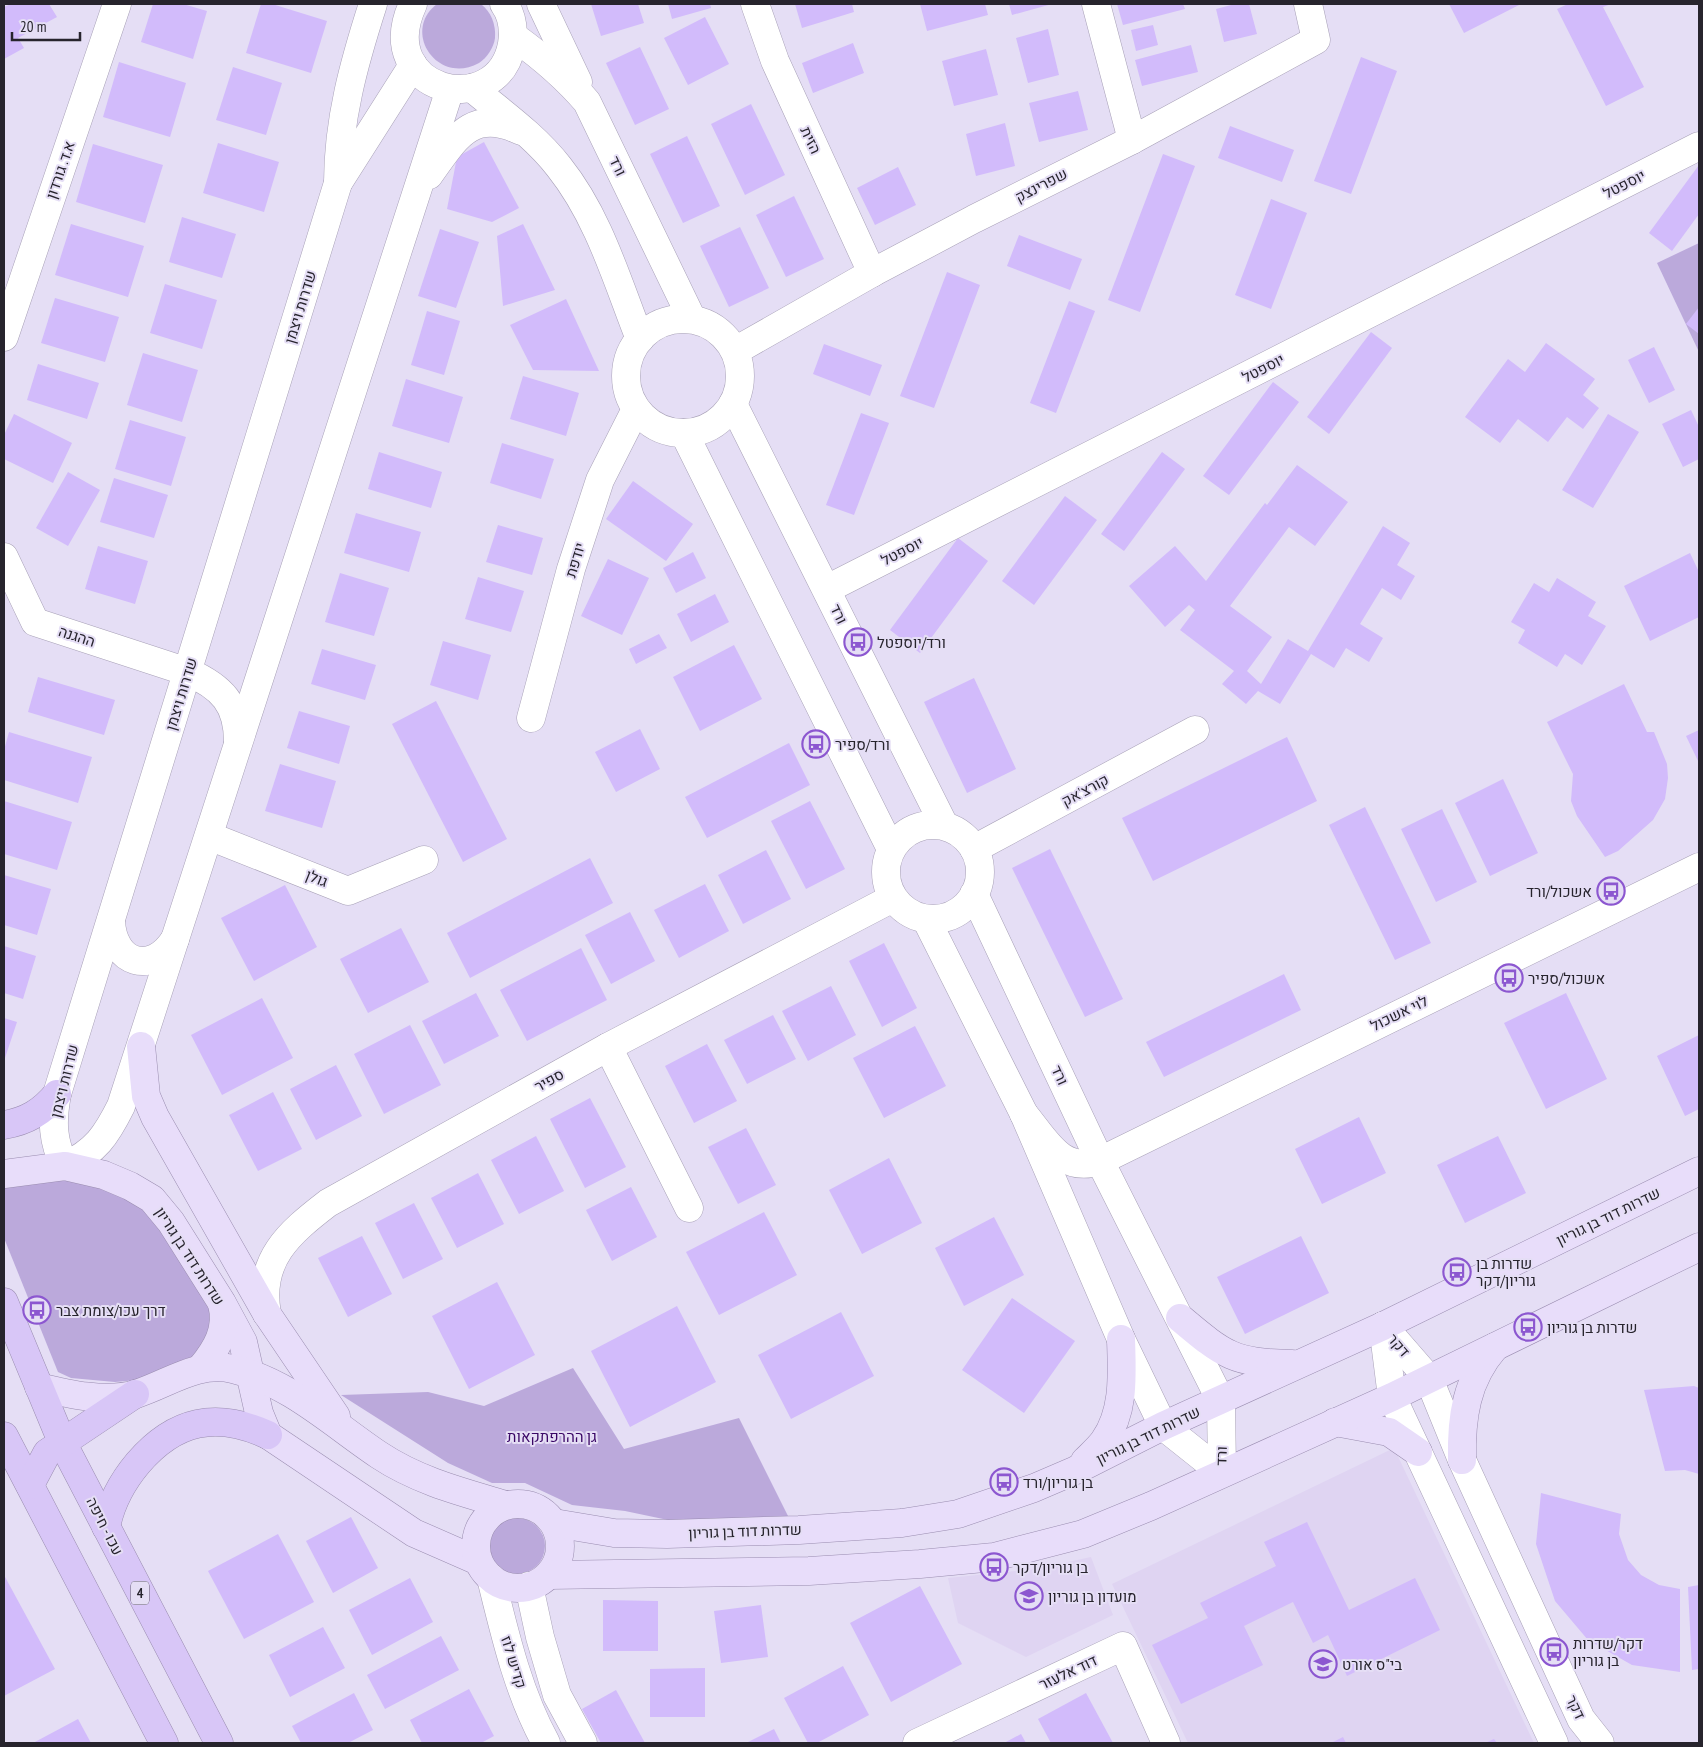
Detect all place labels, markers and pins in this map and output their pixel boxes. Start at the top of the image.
bus stop icon: ורד/יוספטל [843,627,873,657]
place label: ורד/יוספטל [877,633,946,652]
bus stop icon: ורד/ספיר [801,729,831,759]
place label: ורד/ספיר [835,735,890,754]
bus stop icon: אשכול/ורד [1596,876,1626,906]
place label: אשכול/ורד [1526,882,1592,901]
bus stop icon: אשכול/ספיר [1494,963,1524,993]
place label: אשכול/ספיר [1528,969,1605,988]
place label: שדרות בן גוריון/דקר [1476,1254,1536,1290]
bus stop icon: שדרות בן גוריון/דקר [1442,1257,1472,1287]
bus stop icon: דרך עכו/צומת צבר [22,1295,52,1325]
place label: דרך עכו/צומת צבר [56,1301,166,1320]
bus stop icon: שדרות בן גוריון [1513,1312,1543,1342]
place label: שדרות בן גוריון [1547,1318,1637,1337]
bus stop icon: בן גוריון/ורד [989,1467,1019,1497]
place label: בן גוריון/ורד [1023,1473,1093,1492]
bus stop icon: בן גוריון/דקר [979,1552,1009,1582]
place label: בן גוריון/דקר [1013,1558,1088,1577]
school or university icon: מועדון בן גוריון [1014,1581,1044,1611]
place label: מועדון בן גוריון [1048,1587,1137,1606]
place label: דקר/שדרות בן גוריון [1573,1634,1643,1670]
bus stop icon: דקר/שדרות בן גוריון [1539,1637,1569,1667]
school or university icon: בי"ס אורט [1308,1649,1338,1679]
place label: בי"ס אורט [1342,1655,1402,1674]

